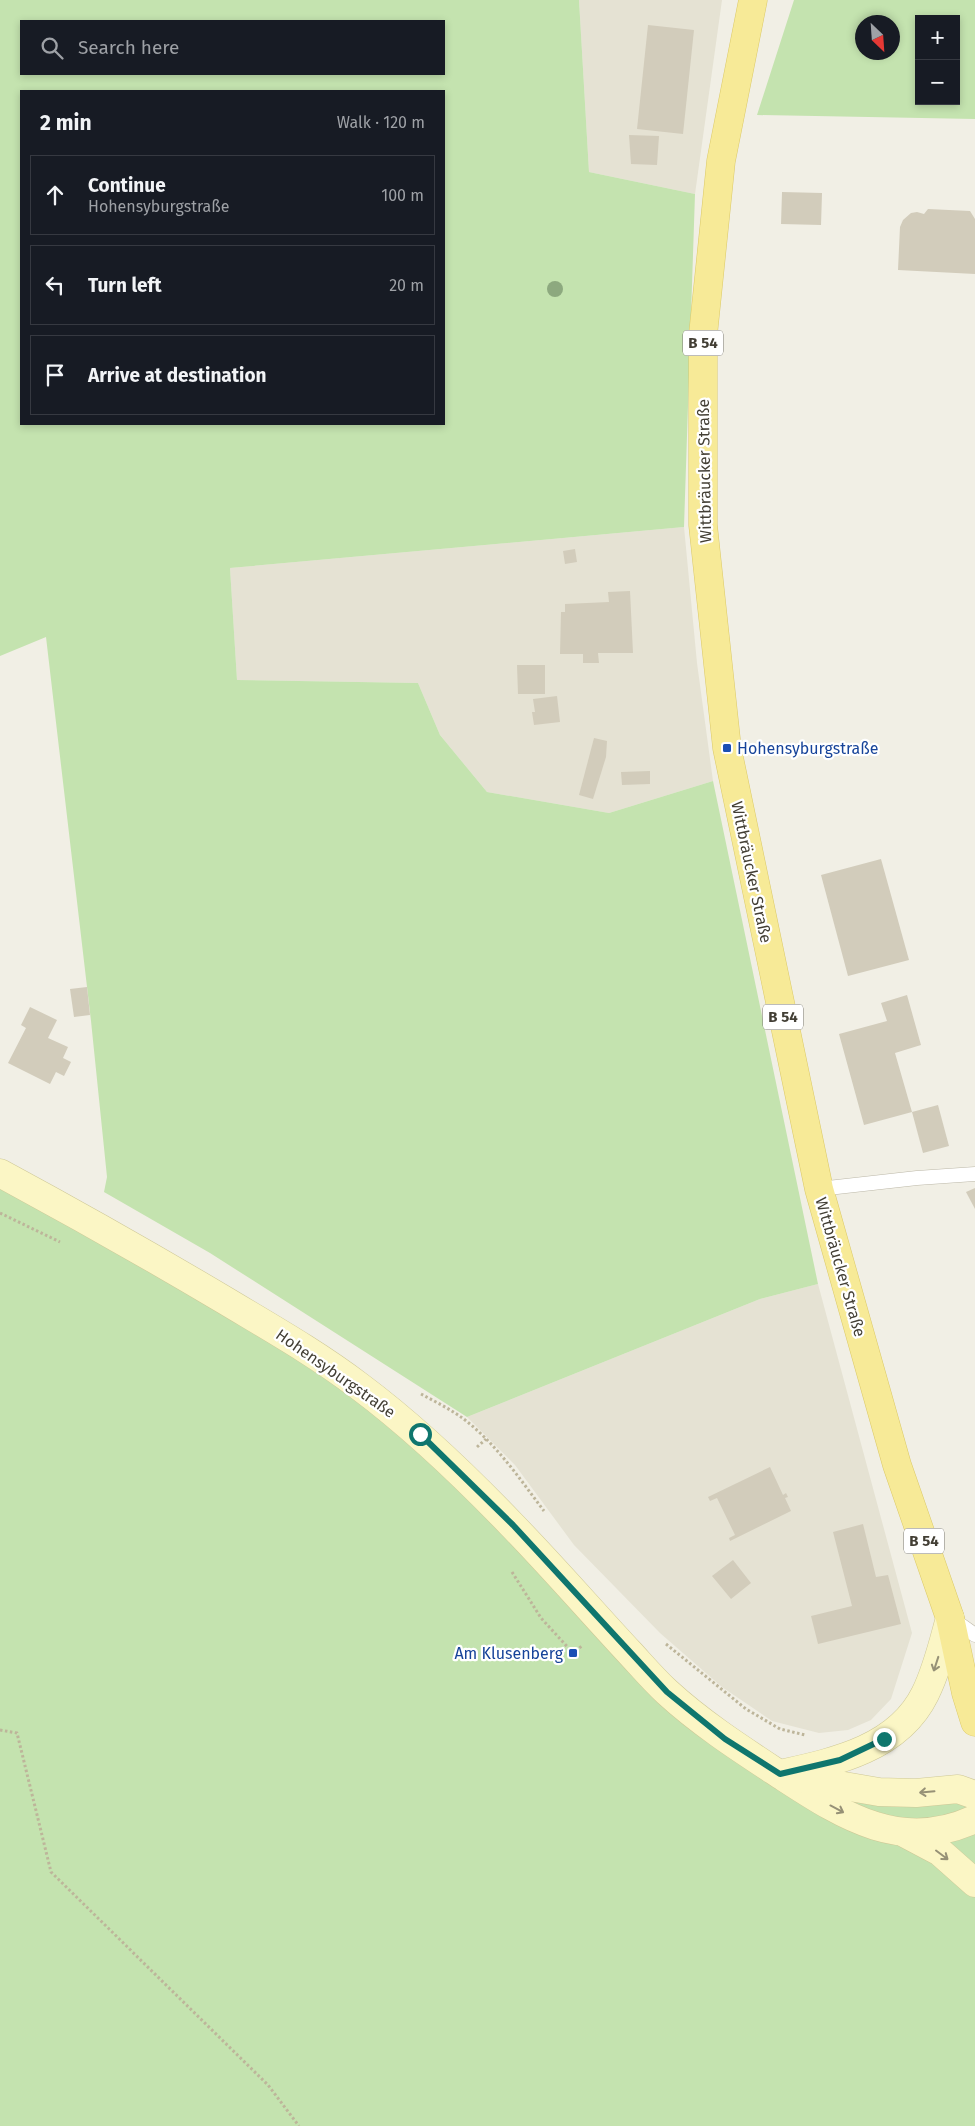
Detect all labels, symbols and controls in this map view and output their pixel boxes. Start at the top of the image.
north arrow [855,15,900,60]
map controls [915,15,960,105]
button: + [915,15,960,60]
search box [20,20,445,75]
icon: search [38,34,66,62]
text: Search here [78,36,179,59]
button: − [915,60,960,105]
text: 2 min [40,110,92,136]
text: Walk · 120 m [337,113,425,132]
text: Continue [88,174,166,197]
icon: ahead [41,181,69,209]
text: 100 m [381,186,424,205]
text: Hohensyburgstraße [88,197,230,216]
icon: left [41,271,69,299]
text: Turn left [88,274,162,297]
text: 20 m [389,276,424,295]
road number: B 54 [683,330,723,356]
icon: arrive [41,361,69,389]
text: Arrive at destination [88,364,267,387]
street label: Wittbräucker Straße [694,399,715,543]
place label: Hohensyburgstraße [737,739,879,758]
marker: Hohensyburgstraße [721,742,733,754]
street label: Wittbräucker Straße [727,800,776,945]
road number: B 54 [763,1004,803,1030]
street label: Wittbräucker Straße [812,1195,870,1339]
street label: Hohensyburgstraße [272,1325,399,1422]
route start [409,1423,432,1446]
road number: B 54 [904,1528,944,1554]
place label: Am Klusenberg [454,1644,564,1663]
marker: Am Klusenberg [567,1647,579,1659]
one-way arrow [931,1656,941,1672]
route end [873,1728,896,1751]
one-way arrow [920,1787,936,1796]
one-way arrow [829,1804,844,1814]
one-way arrow [935,1850,948,1861]

